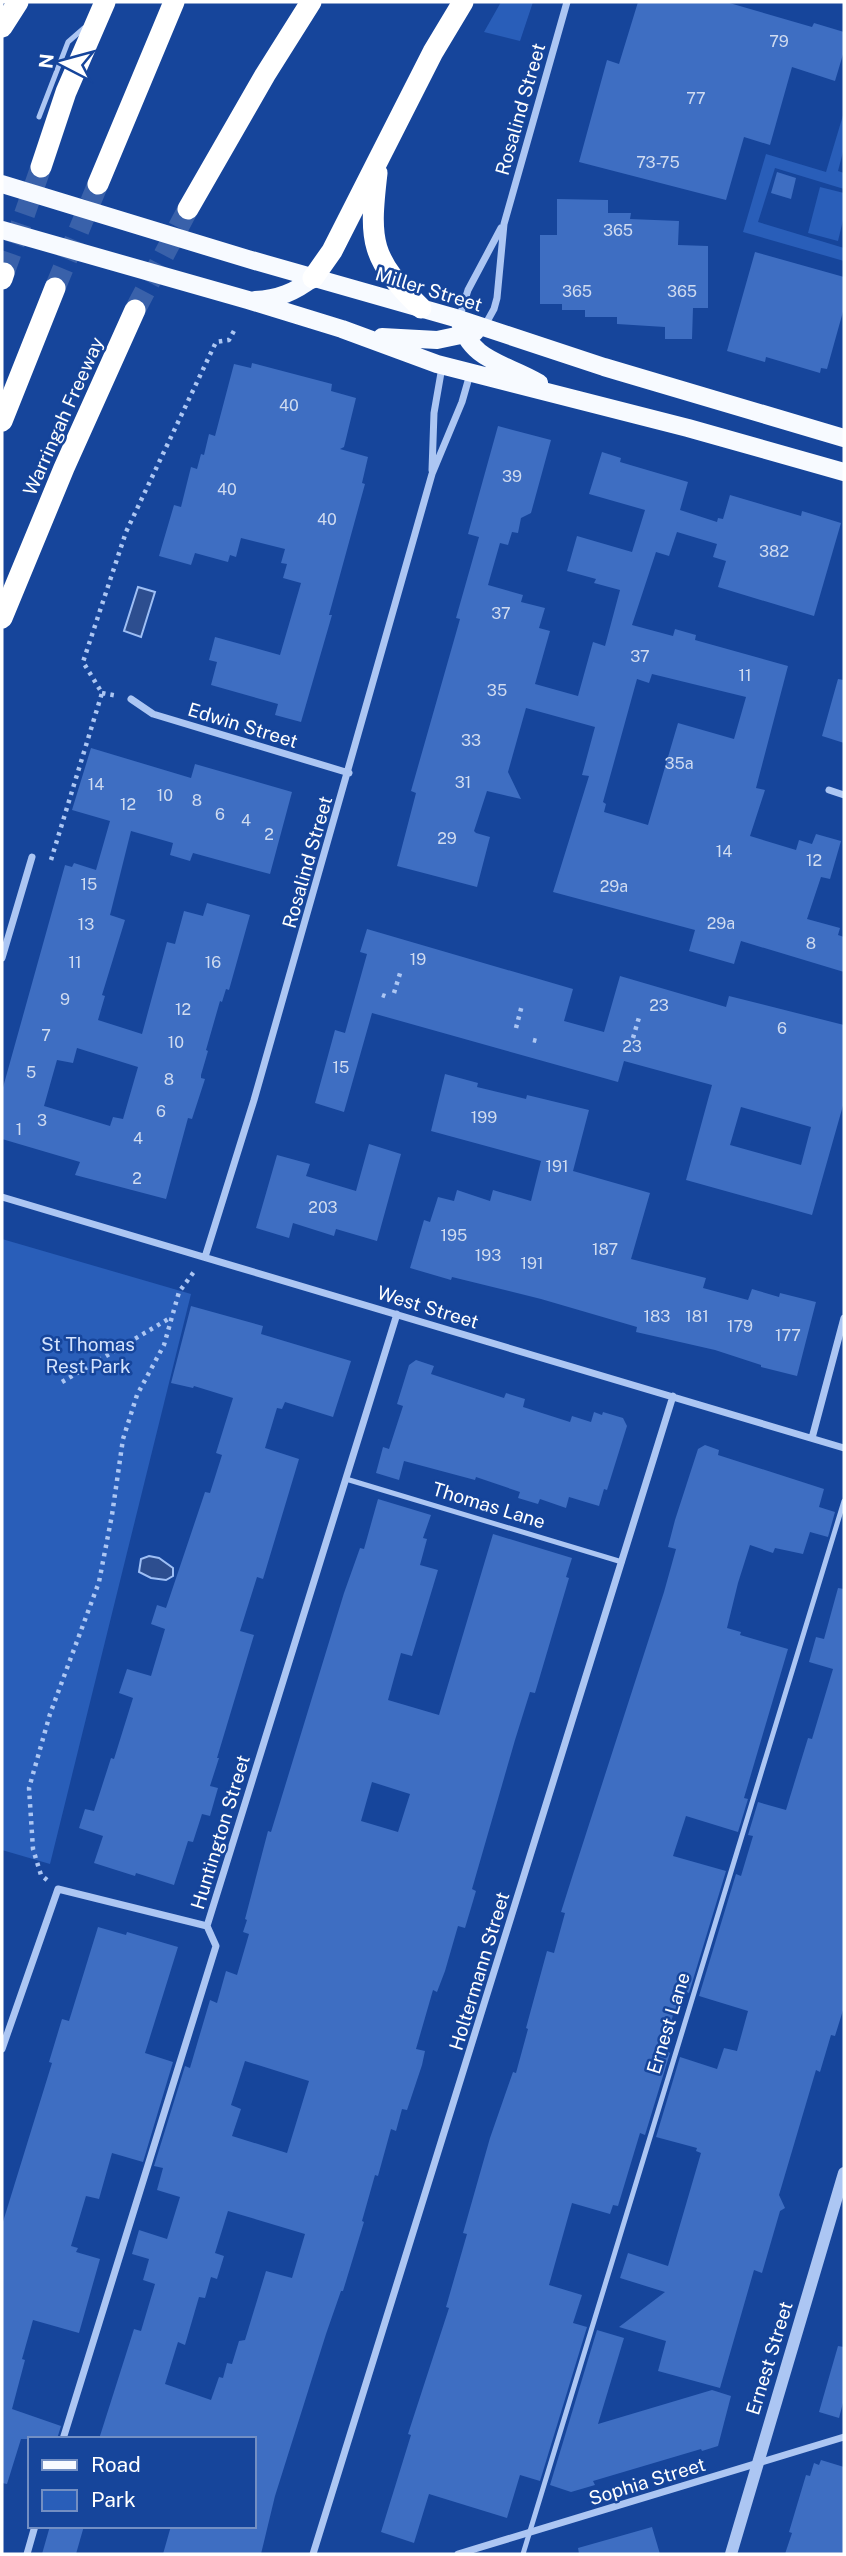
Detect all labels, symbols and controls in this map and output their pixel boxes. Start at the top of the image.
north arrow [28,28,98,98]
house number: 79 [769,32,789,51]
street label: Rosalind Street [491,40,549,178]
text: N [34,53,58,70]
house number: 77 [686,89,706,108]
house number: 73-75 [636,153,680,172]
house number: 365 [603,221,633,240]
street label: Miller Street [373,262,485,316]
house number: 365 [562,282,592,301]
house number: 365 [667,282,697,301]
street label: Warringah Freeway [18,333,108,499]
house number: 40 [279,396,299,415]
house number: 39 [502,467,522,486]
house number: 40 [217,480,237,499]
house number: 40 [317,510,337,529]
house number: 382 [759,542,789,561]
house number: 37 [491,604,511,623]
house number: 37 [630,647,650,666]
house number: 11 [738,666,752,685]
house number: 35 [487,681,507,700]
street label: Edwin Street [185,698,301,752]
house number: 33 [461,731,481,750]
house number: 35a [664,754,694,773]
house number: 31 [455,773,471,792]
house number: 14 [88,775,104,794]
house number: 10 [157,786,173,805]
house number: 8 [192,791,202,810]
street label: Rosalind Street [278,793,336,931]
house number: 12 [120,795,136,814]
house number: 6 [215,805,225,824]
house number: 4 [241,811,251,830]
house number: 2 [264,825,274,844]
house number: 29 [437,829,457,848]
house number: 14 [716,842,732,861]
house number: 12 [806,851,822,870]
house number: 15 [81,875,97,894]
house number: 29a [600,877,628,896]
house number: 29a [707,914,735,933]
house number: 13 [78,915,94,934]
house number: 8 [806,934,816,953]
house number: 19 [410,950,426,969]
house number: 11 [68,953,82,972]
house number: 16 [205,953,221,972]
house number: 9 [60,990,70,1009]
house number: 23 [649,996,669,1015]
house number: 12 [175,1000,191,1019]
house number: 6 [777,1019,787,1038]
house number: 7 [41,1026,51,1045]
house number: 10 [168,1033,184,1052]
house number: 23 [622,1037,642,1056]
house number: 15 [333,1058,349,1077]
house number: 5 [26,1063,36,1082]
house number: 8 [164,1070,174,1089]
house number: 6 [156,1102,166,1121]
house number: 199 [471,1108,497,1127]
house number: 3 [37,1111,47,1130]
house number: 1 [16,1120,22,1139]
house number: 4 [133,1129,143,1148]
house number: 191 [545,1157,569,1176]
house number: 2 [132,1169,142,1188]
house number: 203 [308,1198,338,1217]
house number: 195 [441,1226,467,1245]
house number: 187 [592,1240,618,1259]
house number: 193 [475,1246,501,1265]
house number: 191 [520,1254,544,1273]
street label: West Street [375,1281,481,1333]
house number: 183 [644,1307,670,1326]
house number: 181 [685,1307,709,1326]
house number: 179 [727,1317,753,1336]
house number: 177 [775,1326,801,1345]
park label: St Thomas Rest Park [41,1333,135,1377]
street label: Thomas Lane [430,1477,548,1533]
street label: Huntington Street [186,1752,254,1912]
street label: Holtermann Street [444,1889,514,2053]
street label: Ernest Lane [642,1970,694,2076]
street label: Ernest Street [741,2299,797,2417]
legend [28,2437,256,2528]
text: Road [91,2452,141,2477]
street label: Sophia Street [586,2453,708,2509]
text: Park [91,2487,136,2512]

